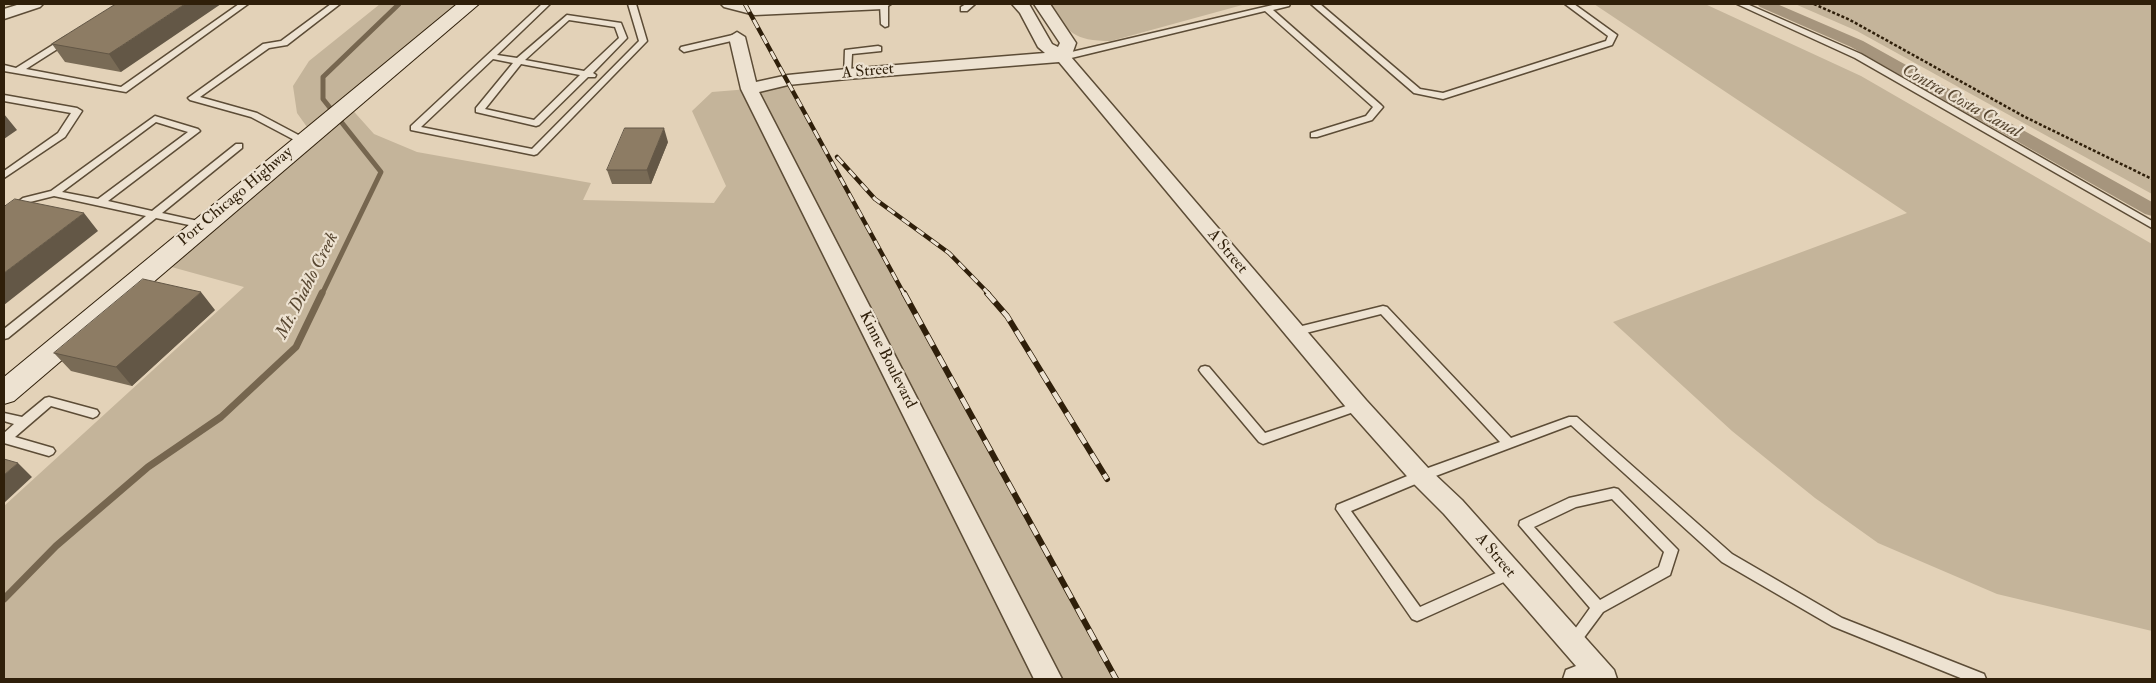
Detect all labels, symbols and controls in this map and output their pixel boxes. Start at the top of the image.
street label: A Street [841,60,895,84]
water label: Contra Costa Canal [1898,60,2024,144]
street label: Port Chicago Highway [175,143,297,251]
street label: A Street [1203,226,1251,278]
water label: Mt. Diablo Creek [272,229,344,343]
street label: Kinne Boulevard [854,308,920,412]
street label: A Street [1471,530,1519,582]

